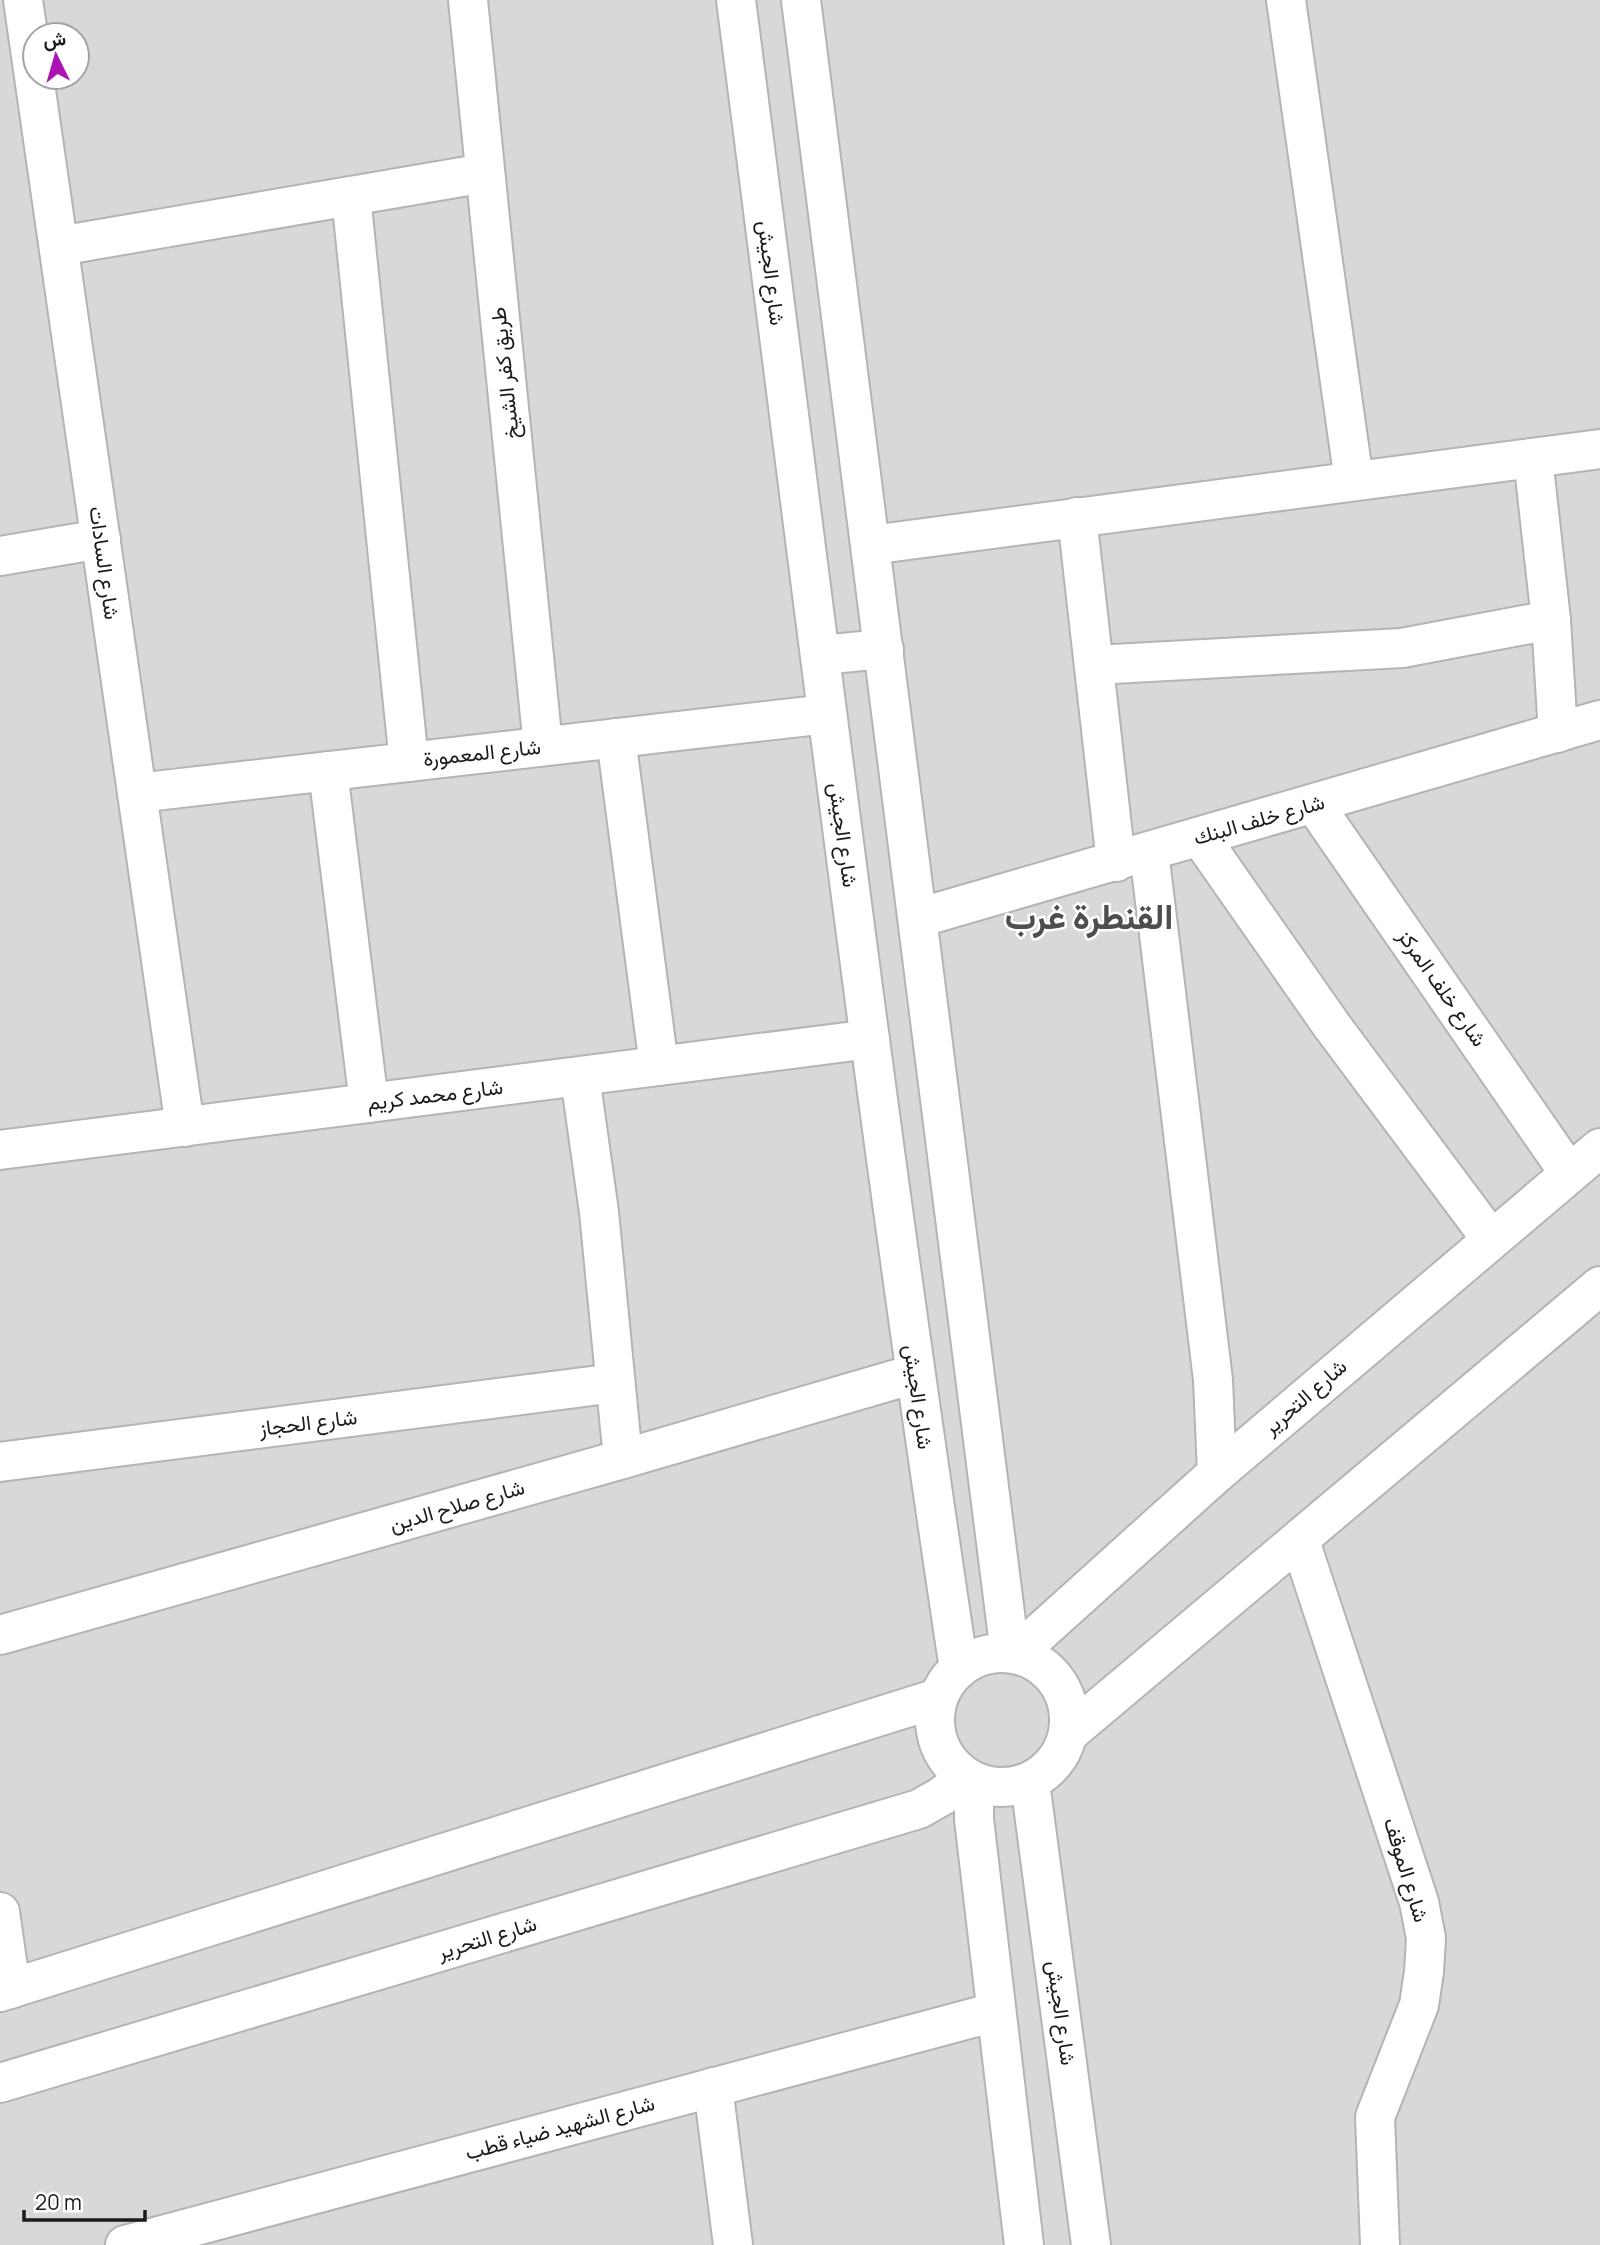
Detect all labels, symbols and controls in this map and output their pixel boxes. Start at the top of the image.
north arrow [21,21,91,91]
text: ش [42,25,67,53]
street label: شارع الجيش [751,219,792,327]
street label: طريق كفر الشيخ [483,306,526,441]
street label: شارع السادات [82,505,127,621]
street label: شارع المعمورة [422,732,542,773]
street label: شارع الجيش [822,781,865,889]
street label: شارع خلف البنك [1190,787,1328,852]
district label: القنطرة غرب [1005,892,1173,940]
street label: شارع خلف المركز [1391,922,1494,1052]
street label: شارع محمد كريم [365,1072,505,1117]
street label: شارع الجيش [897,1343,940,1451]
street label: شارع التحرير [1256,1352,1353,1442]
street label: شارع الحجاز [256,1402,359,1443]
street label: شارع صلاح الدين [386,1472,528,1539]
street label: شارع الموقف [1377,1814,1436,1926]
street label: شارع التحرير [433,1909,540,1967]
street label: شارع الجيش [1040,1959,1083,2067]
street label: شارع الشهيد ضياء قطب [462,2088,658,2167]
scale bar [24,2178,145,2222]
text: 20 m [35,2188,82,2216]

